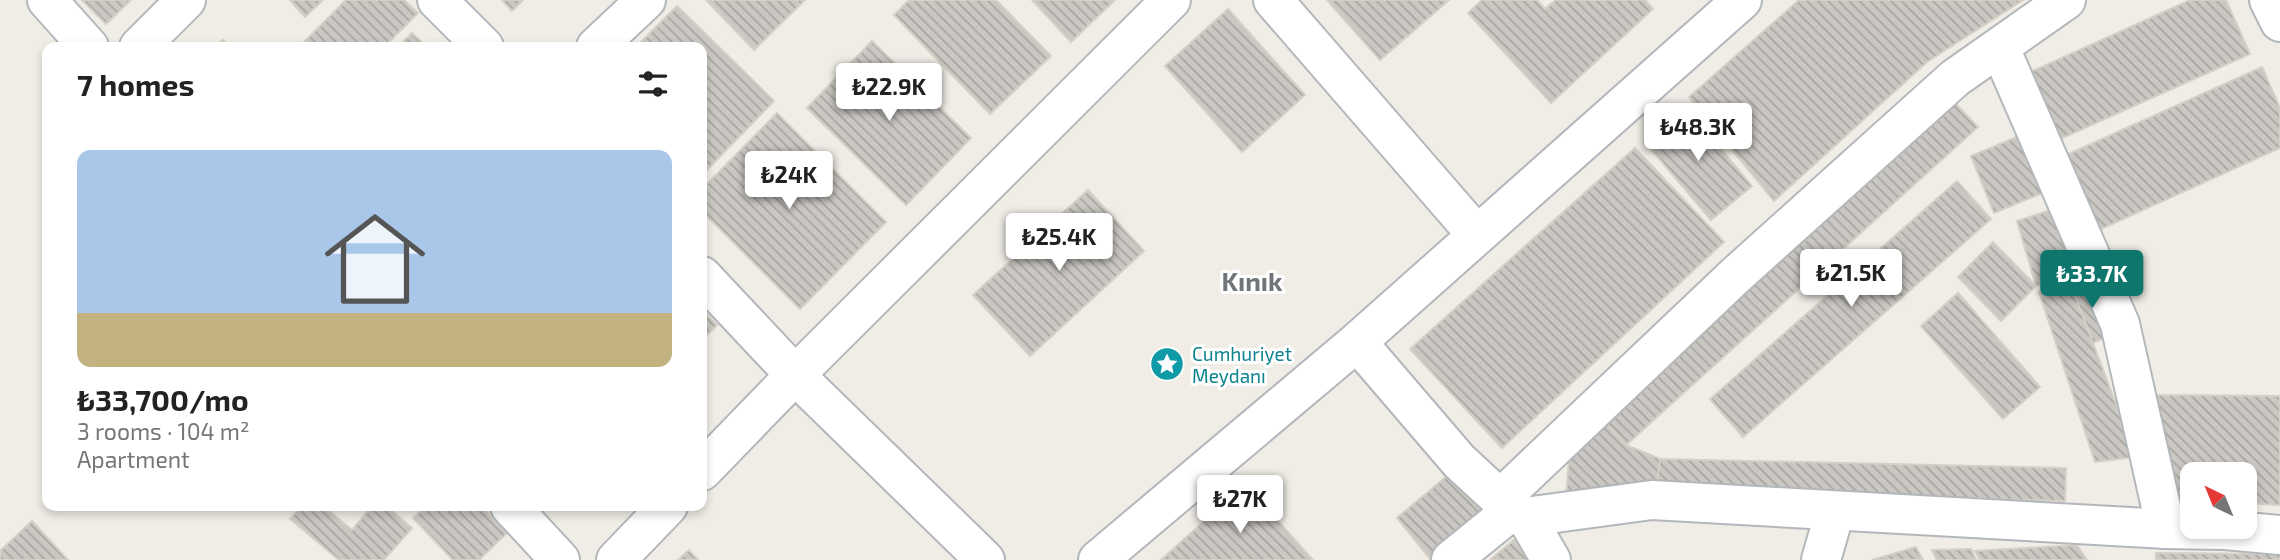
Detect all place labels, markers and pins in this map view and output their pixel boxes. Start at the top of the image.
pin: ₺22.9K [832,64,946,123]
pin: ₺48.3K [1641,104,1755,163]
pin: ₺24K [748,152,830,211]
pin: ₺25.4K [1002,214,1116,273]
pin: ₺21.5K [1794,250,1908,309]
pin: ₺33.7K [2035,250,2149,310]
place label: Cumhuriyet Meydanı [1192,342,1292,387]
place icon: Cumhuriyet Meydanı [1148,345,1186,383]
pin: ₺27K [1199,476,1281,535]

